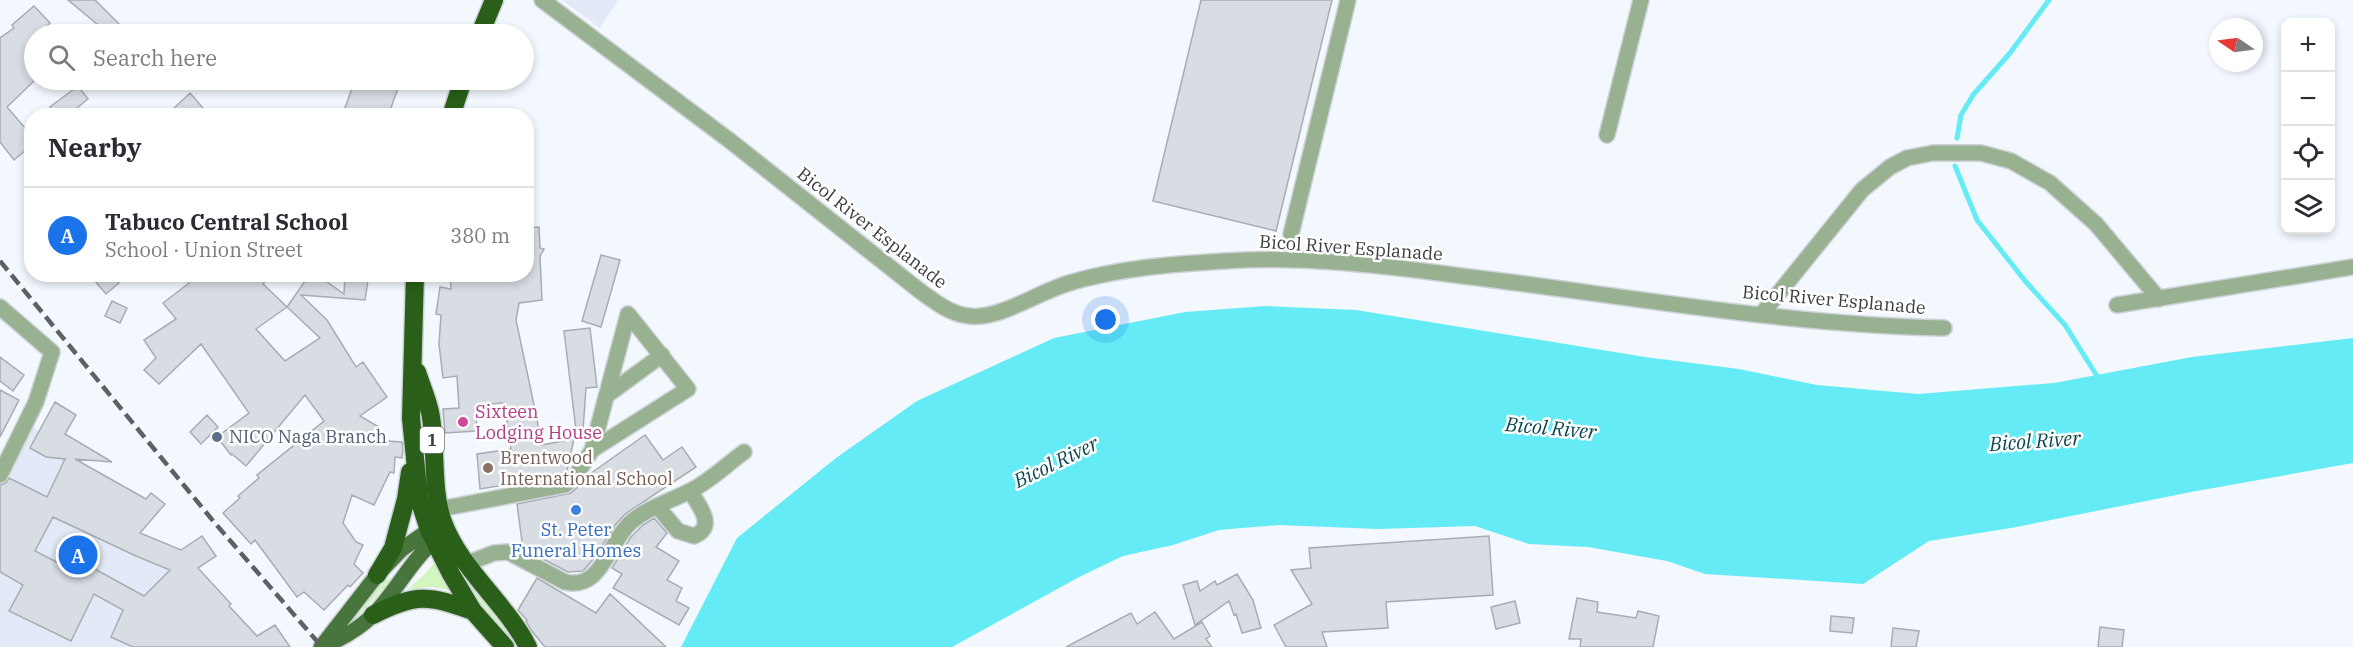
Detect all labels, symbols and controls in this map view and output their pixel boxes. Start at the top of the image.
north arrow [2209,18,2263,72]
map controls [2281,18,2335,234]
button: + [2281,18,2335,72]
search box [24,24,534,90]
icon: search [45,41,78,74]
text: Search here [93,43,217,72]
button: − [2281,72,2335,126]
button: locate [2281,126,2335,180]
text: Nearby [48,130,142,164]
street label: Bicol River Esplanade [793,162,952,293]
button: layers [2281,180,2335,234]
text: Tabuco Central School [105,207,348,236]
text: A [61,222,74,249]
text: 380 m [450,222,510,249]
street label: Bicol River Esplanade [1258,230,1444,265]
text: School · Union Street [105,236,303,263]
street label: Bicol River Esplanade [1741,280,1927,319]
your location [1091,305,1120,334]
place label: Sixteen Lodging House [475,400,602,444]
water label: Bicol River [1503,410,1599,445]
marker: Sixteen Lodging House [456,415,470,429]
water label: Bicol River [1987,424,2083,457]
place label: NICO Naga Branch [229,425,387,448]
road number: 1 [420,427,444,453]
water label: Bicol River [1008,429,1104,494]
marker: NICO Naga Branch [210,430,224,444]
place label: Brentwood International School [500,446,673,490]
marker: Brentwood International School [481,461,495,475]
marker: St. Peter Funeral Homes [569,503,583,517]
place label: St. Peter Funeral Homes [511,518,641,562]
pin: A [58,532,98,578]

